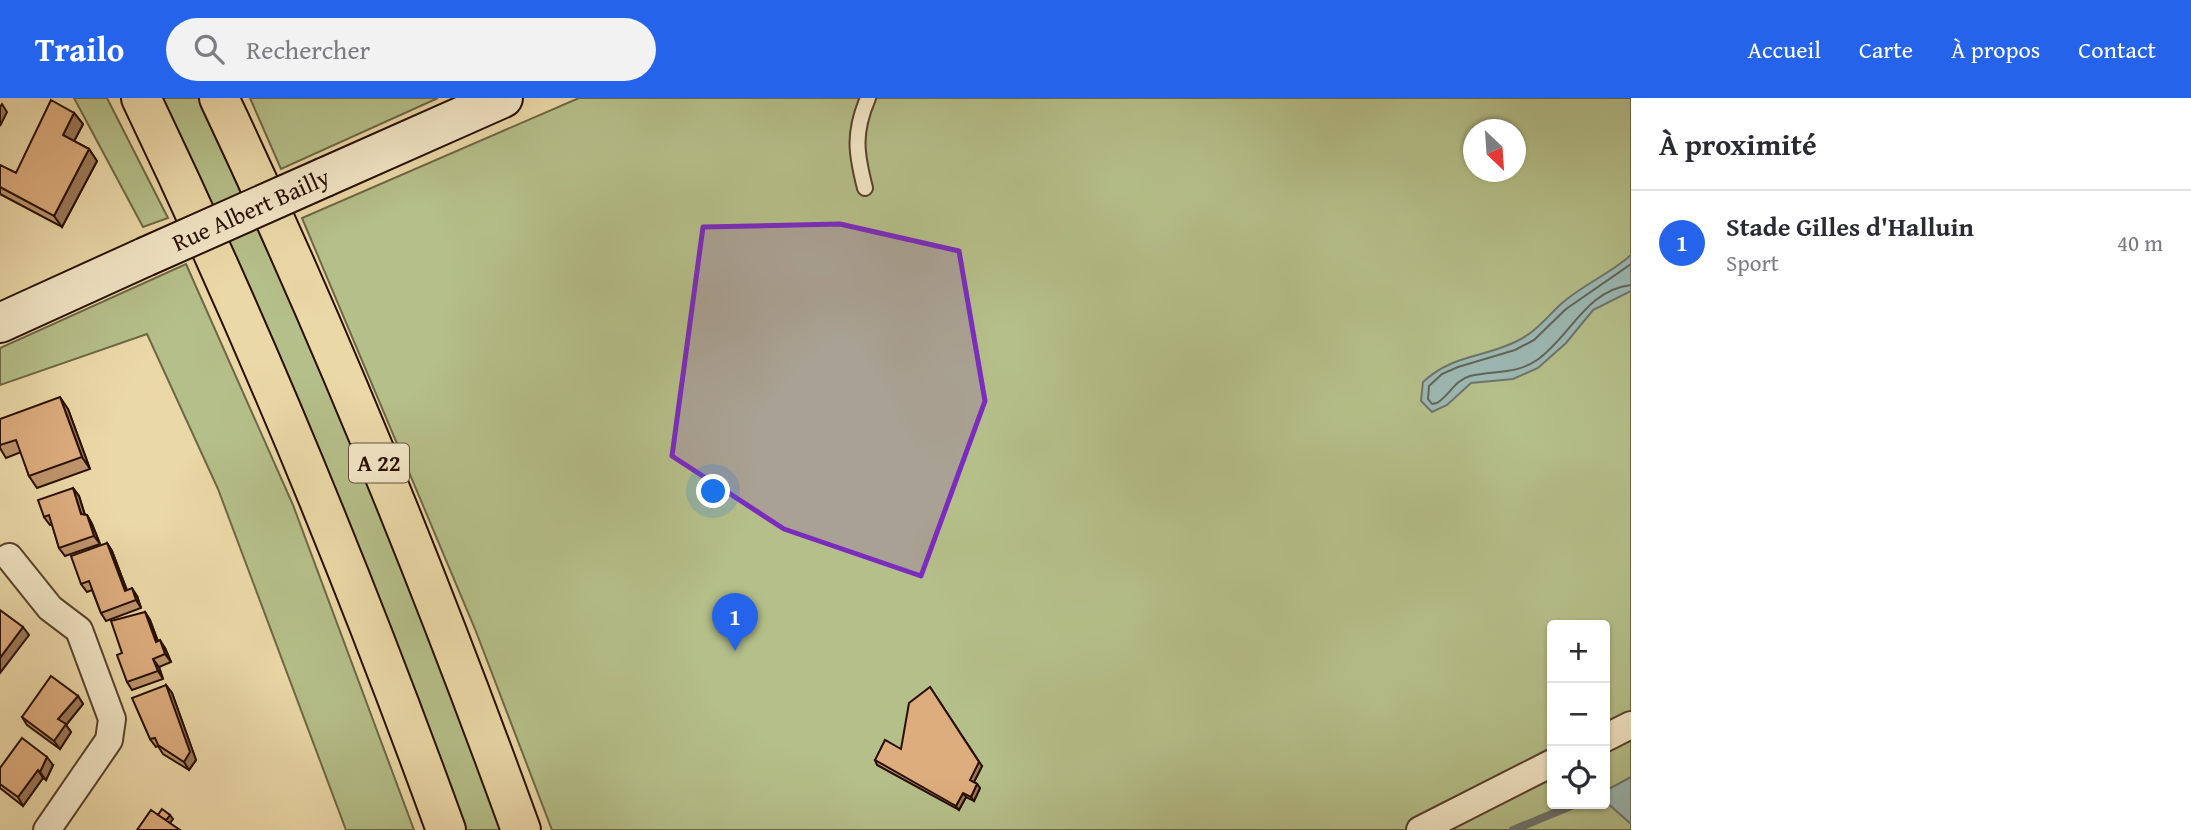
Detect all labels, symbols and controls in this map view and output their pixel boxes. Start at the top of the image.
search box [166,18,656,81]
text: Trailo [35,25,124,73]
icon: search [190,30,228,68]
text: Rechercher [246,30,370,69]
text: Accueil [1747,32,1821,67]
text: Carte [1859,32,1913,67]
text: À propos [1951,32,2040,67]
text: Contact [2078,32,2156,67]
north arrow [1463,119,1526,182]
text: À proximité [1659,122,1817,166]
street label: Rue Albert Bailly [166,159,335,260]
text: Stade Gilles d'Halluin [1726,207,1974,246]
text: 1 [1676,226,1688,259]
text: 40 m [2117,226,2163,259]
text: Sport [1726,246,1779,279]
road number: A 22 [349,444,409,482]
your location [696,474,730,508]
pin: 1 [712,593,758,651]
map controls [1547,620,1610,809]
button: + [1547,620,1610,683]
button: − [1547,683,1610,746]
button: locate [1547,746,1610,809]

